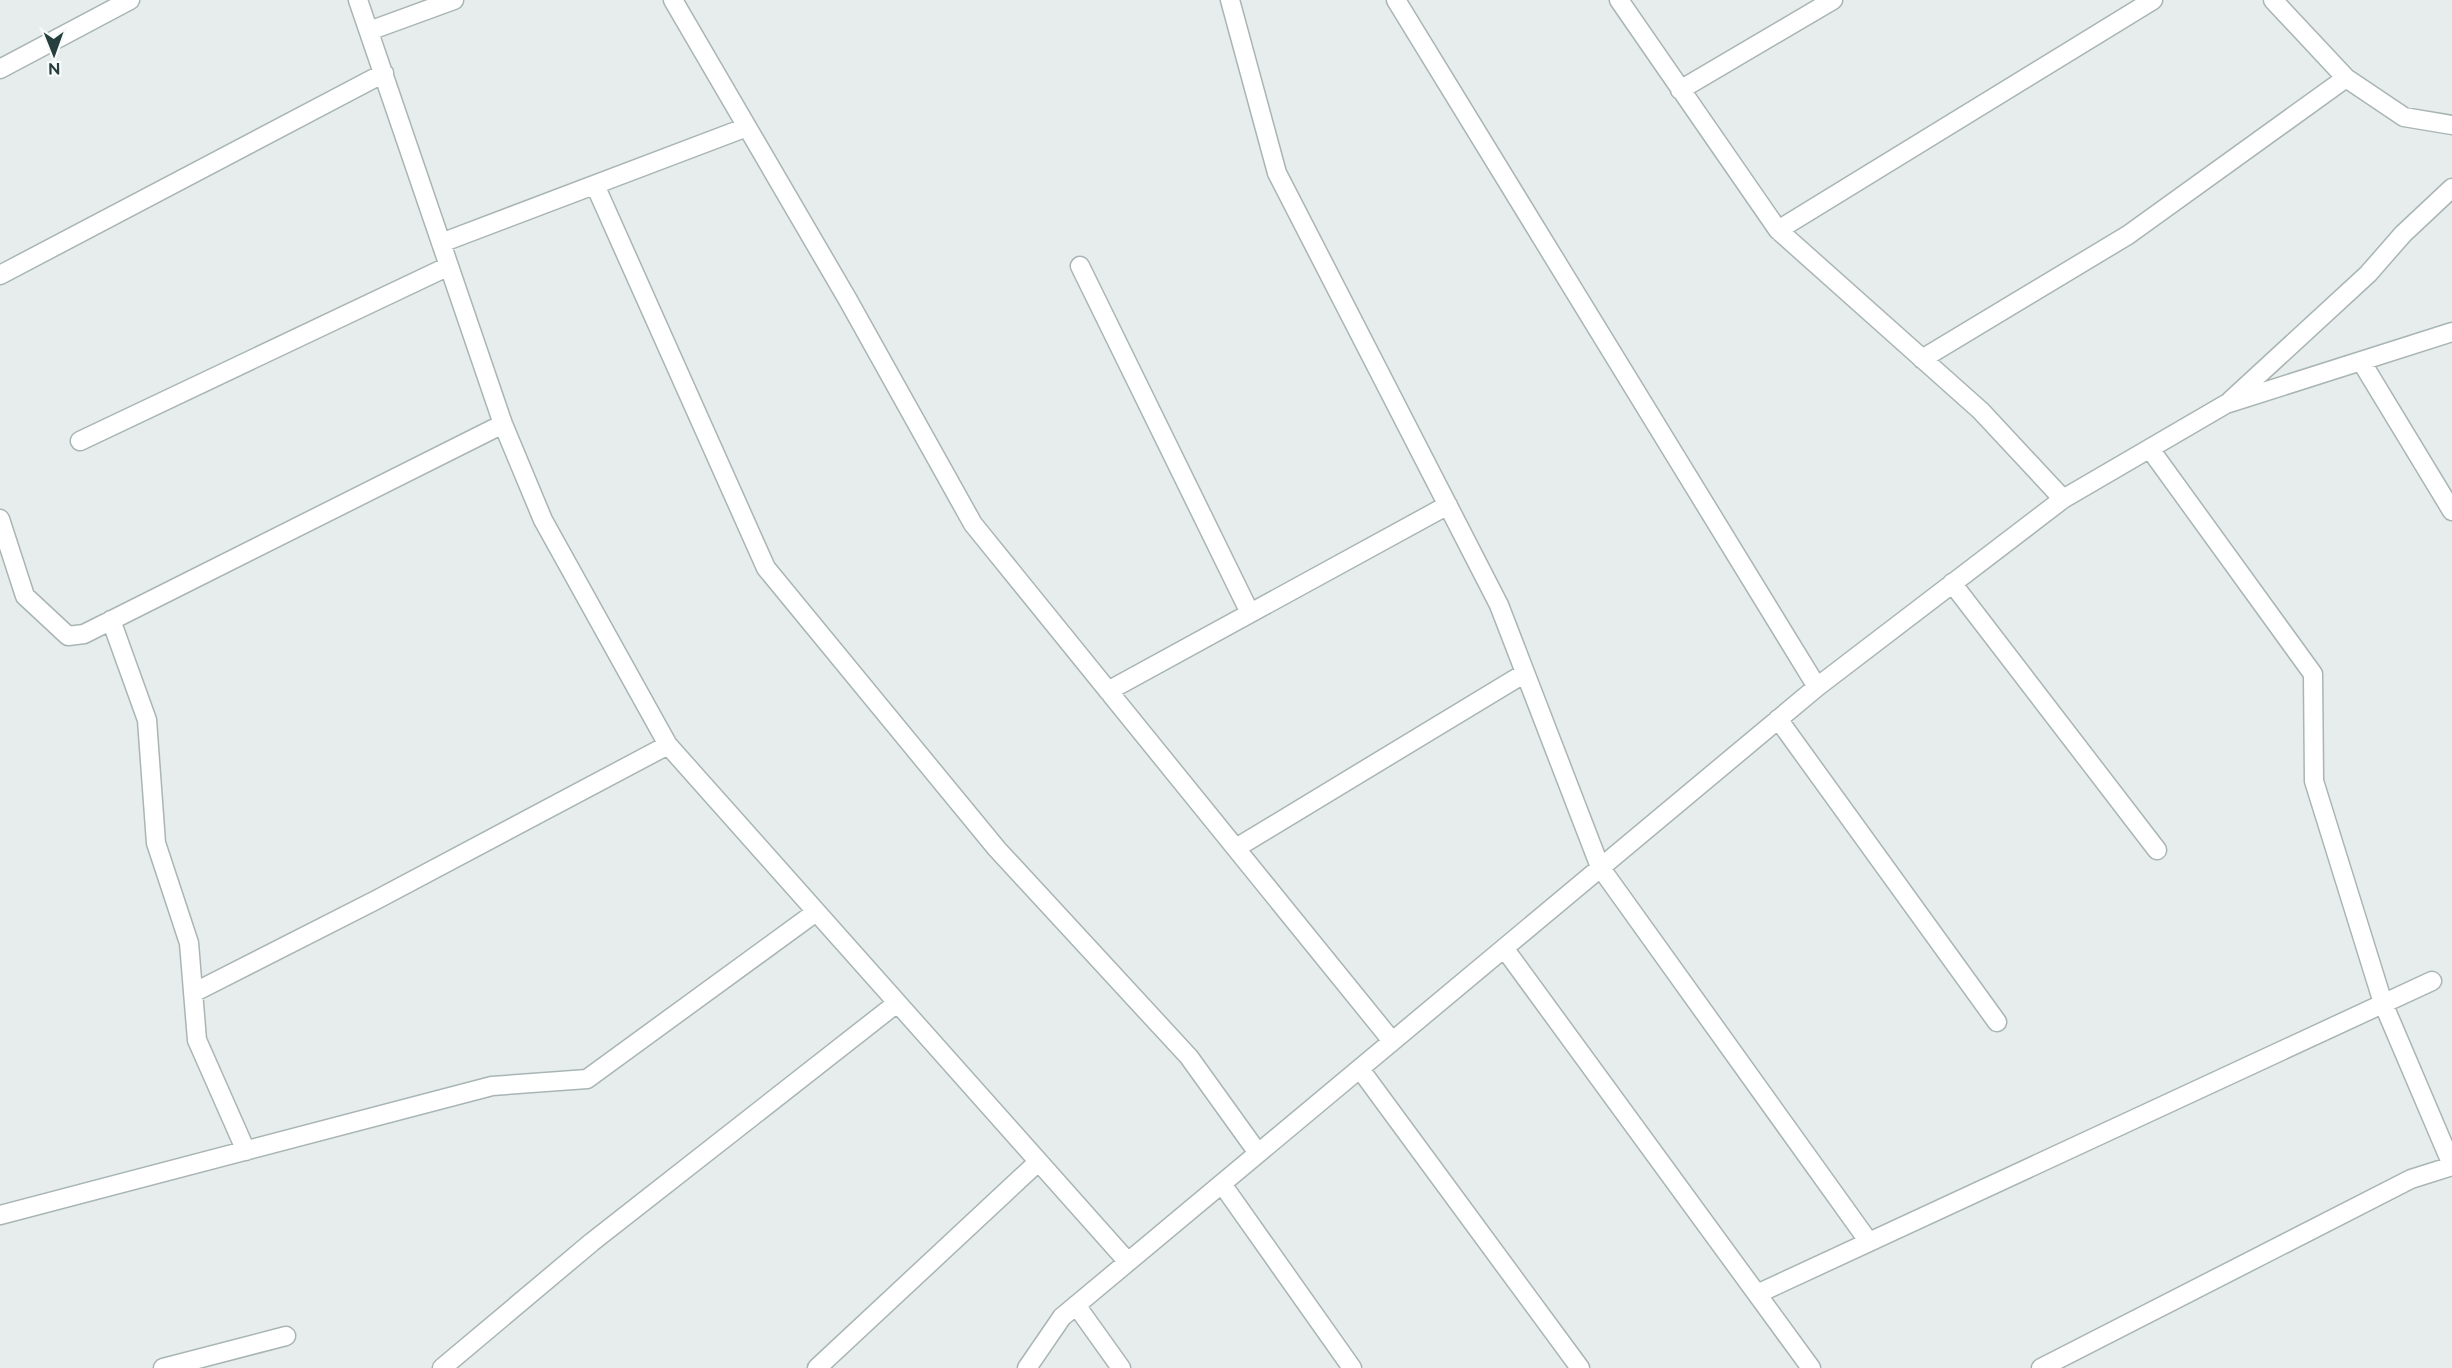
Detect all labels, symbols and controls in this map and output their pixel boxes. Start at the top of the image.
north arrow [24,24,84,84]
text: N [48,59,61,78]

